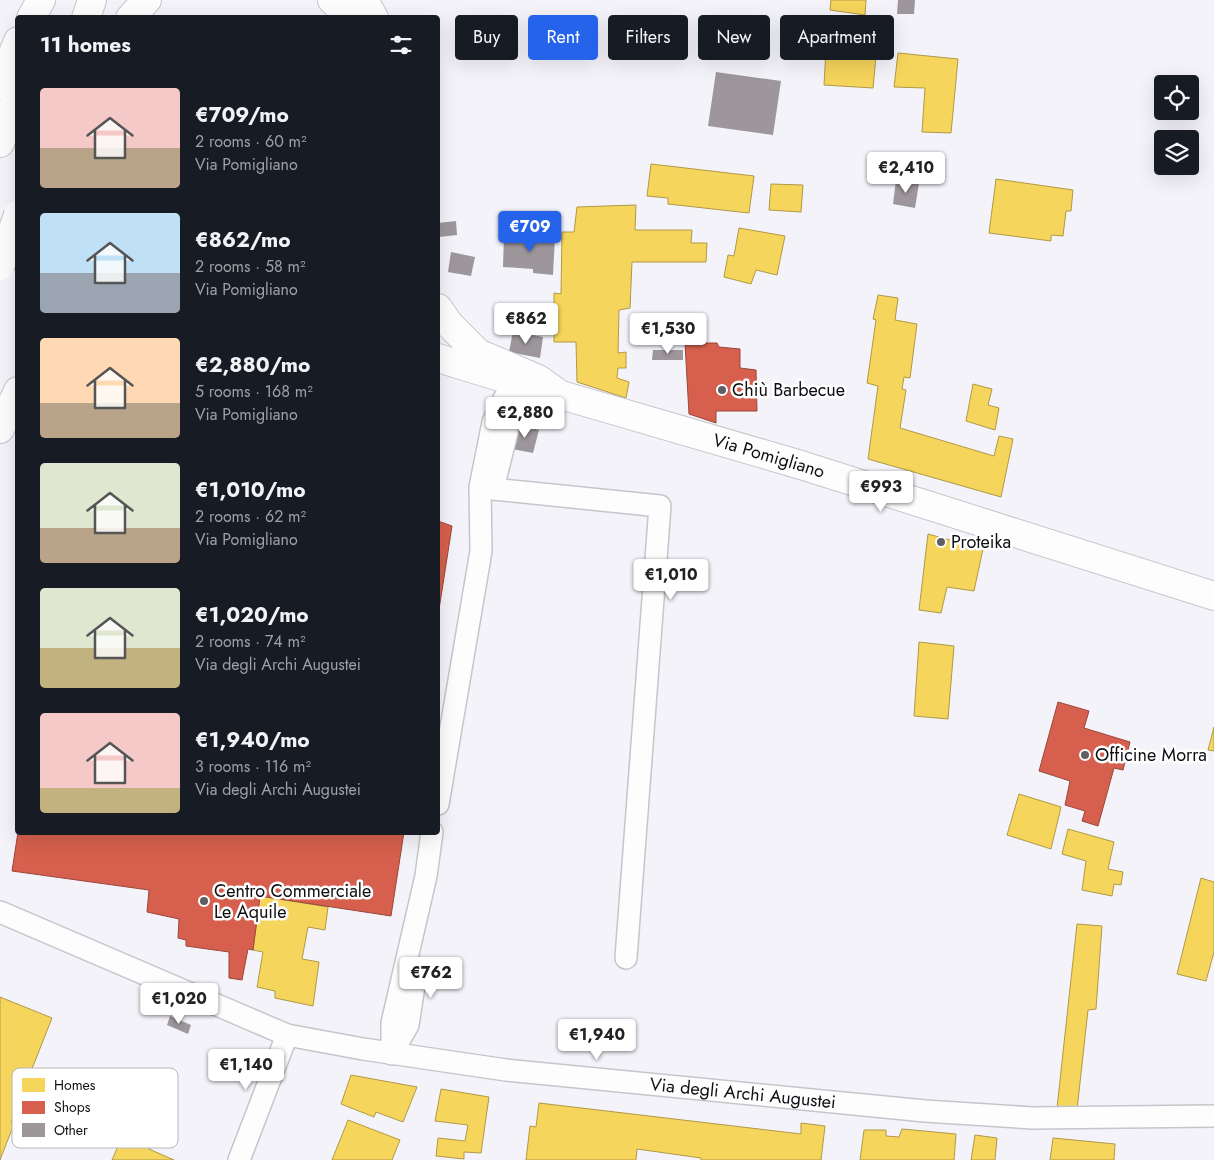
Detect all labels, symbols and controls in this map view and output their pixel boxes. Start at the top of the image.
chip: Buy [455,15,518,60]
chip: Rent [528,15,598,60]
chip: Filters [608,15,688,60]
chip: New [698,15,770,60]
chip: Apartment [780,15,894,60]
text: 11 homes [40,30,131,60]
icon: filters [387,31,415,59]
map controls [1154,75,1199,175]
button: locate [1154,75,1199,120]
text: €709/mo [195,100,289,130]
icon: home [80,108,140,168]
text: 2 rooms · 60 m² [195,130,307,153]
button: layers [1154,130,1199,175]
pin: €2,410 [865,152,947,194]
text: Via Pomigliano [195,153,298,176]
text: €2,410 [878,156,934,179]
pin: €709 [500,210,560,253]
text: €709 [509,215,551,238]
text: €862/mo [195,225,291,255]
icon: home [80,233,140,293]
text: 2 rooms · 58 m² [195,255,306,278]
text: Via Pomigliano [195,278,298,301]
pin: €862 [496,302,556,345]
text: €862 [505,307,547,330]
pin: €1,530 [627,312,709,355]
text: €1,530 [641,317,695,340]
text: €2,880/mo [195,350,310,380]
icon: home [80,358,140,418]
place label: Chiù Barbecue [732,377,845,403]
text: 5 rooms · 168 m² [195,380,313,403]
marker: Chiù Barbecue [716,384,728,396]
pin: €2,880 [484,396,566,439]
text: €2,880 [497,401,553,424]
text: Via Pomigliano [195,403,298,426]
street label: Via Pomigliano [710,427,828,485]
pin: €993 [851,470,911,513]
text: €1,010/mo [195,475,306,505]
text: €993 [860,475,902,498]
icon: home [80,483,140,543]
text: 2 rooms · 62 m² [195,505,306,528]
text: Via Pomigliano [195,528,298,551]
place label: Proteika [951,529,1011,555]
marker: Proteika [935,536,947,548]
pin: €1,010 [630,558,712,601]
text: €1,010 [644,563,698,586]
text: €1,020/mo [195,600,309,630]
icon: home [80,608,140,668]
text: 2 rooms · 74 m² [195,630,306,653]
text: Via degli Archi Augustei [195,653,361,676]
text: €1,940/mo [195,725,310,755]
icon: home [80,733,140,793]
place label: Officine Morra [1095,742,1207,768]
marker: Officine Morra [1079,749,1091,761]
text: 3 rooms · 116 m² [195,755,311,778]
text: Via degli Archi Augustei [195,778,361,801]
place label: Centro Commerciale Le Aquile [214,878,371,925]
marker: Centro Commerciale Le Aquile [198,895,210,907]
pin: €762 [401,956,461,999]
text: €762 [410,961,452,984]
pin: €1,020 [138,982,220,1025]
text: €1,020 [151,987,207,1010]
pin: €1,940 [556,1018,638,1061]
text: €1,940 [569,1023,625,1046]
pin: €1,140 [205,1048,287,1091]
text: €1,140 [219,1053,273,1076]
legend [12,1068,178,1148]
street label: Via degli Archi Augustei [649,1071,837,1115]
text: Homes [54,1075,96,1095]
text: Shops [54,1097,91,1117]
text: Other [54,1120,88,1140]

